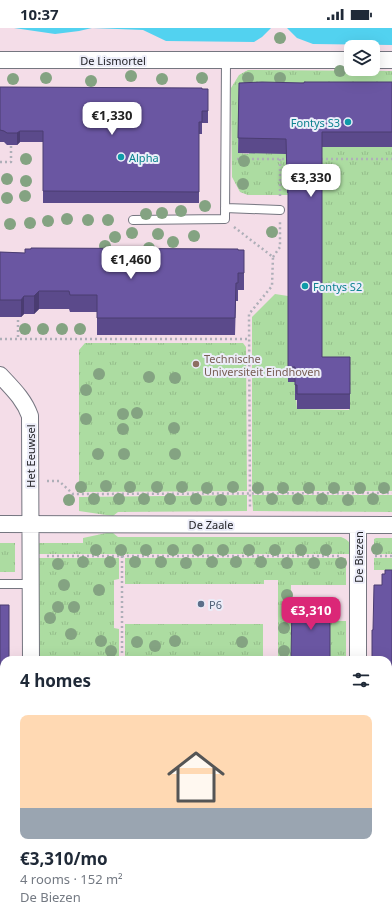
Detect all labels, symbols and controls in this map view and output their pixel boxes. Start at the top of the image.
text: 10:37 [20,4,59,24]
map controls [344,40,380,76]
button: layers [344,40,380,76]
street label: De Lismortel [80,53,146,68]
pin: €1,330 [79,102,145,136]
text: €1,330 [92,106,132,124]
place label: Fontys S3 [291,115,340,130]
marker: Fontys S3 [343,117,353,127]
place label: Alpha [129,150,159,165]
marker: Alpha [116,152,126,162]
pin: €3,330 [278,164,344,198]
text: €3,330 [291,168,331,186]
pin: €1,460 [98,246,164,280]
text: €1,460 [111,250,151,268]
place label: Fontys S2 [313,279,362,294]
marker: Fontys S2 [300,281,310,291]
place label: Technische Universiteit Eindhoven [204,351,320,379]
marker: Technische Universiteit Eindhoven [191,359,201,369]
street label: Het Eeuwsel [23,424,38,488]
street label: De Zaale [189,517,233,532]
street label: De Biezen [351,531,366,583]
place label: P6 [209,597,222,612]
pin: €3,310 [278,597,344,631]
marker: P6 [196,599,206,609]
text: €3,310 [291,601,331,619]
text: 4 homes [20,669,91,692]
icon: filters [350,669,372,691]
icon: home [160,741,232,813]
text: €3,310/mo [20,847,108,870]
text: 4 rooms · 152 m² [20,870,123,888]
text: De Biezen [20,888,81,906]

